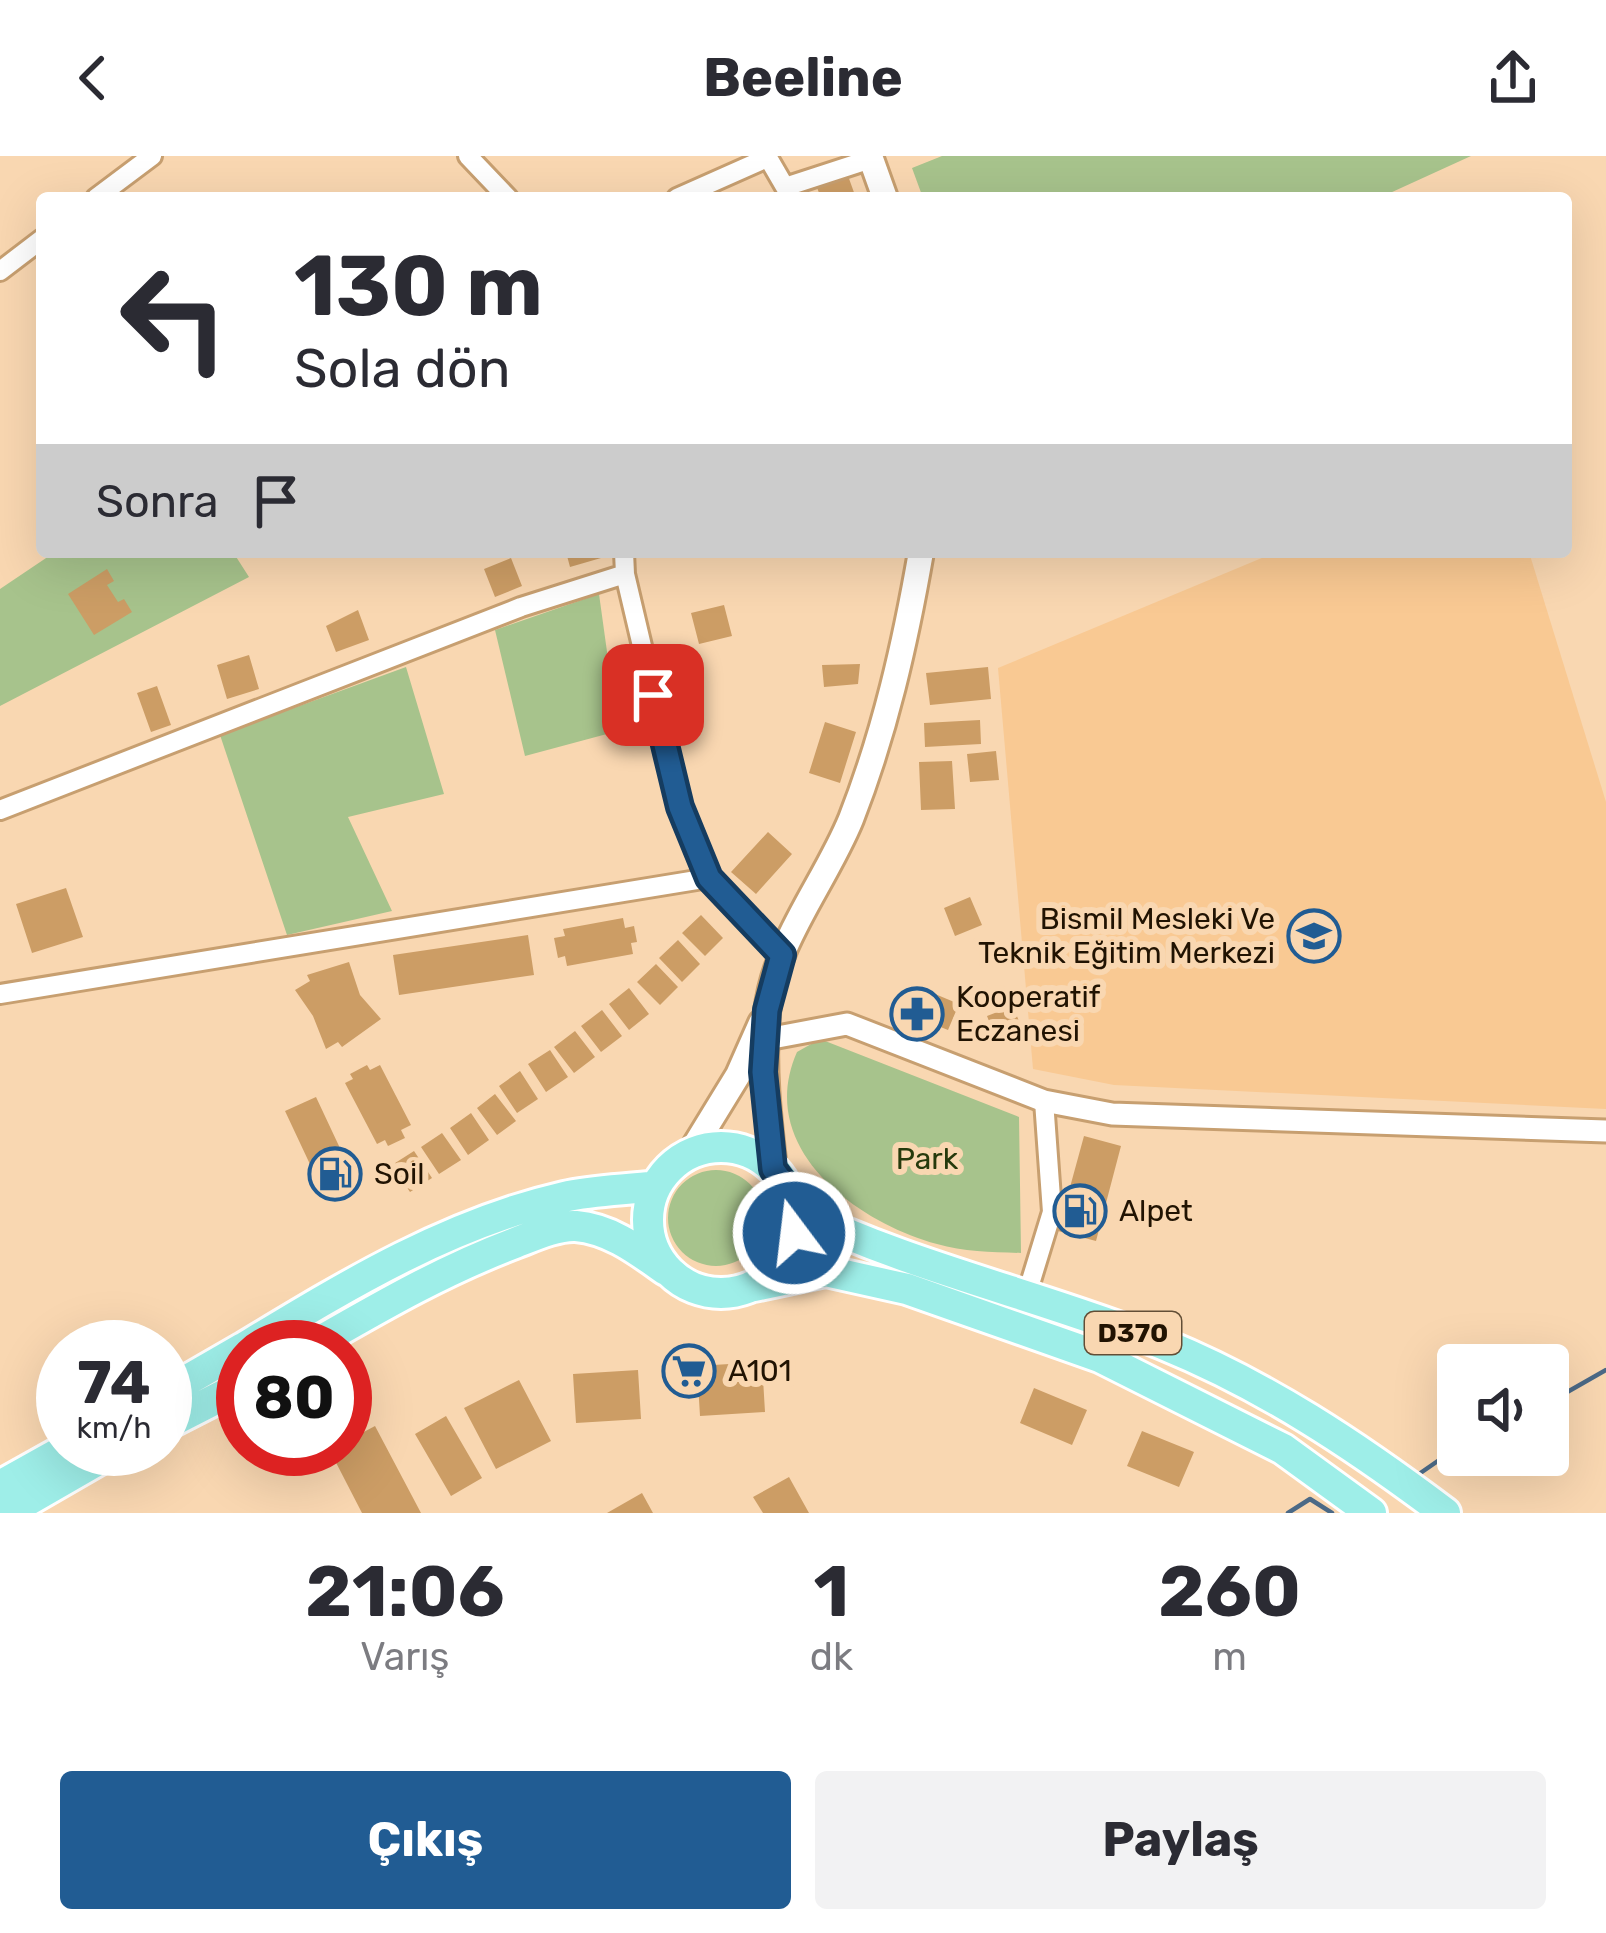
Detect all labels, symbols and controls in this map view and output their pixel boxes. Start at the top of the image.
icon: back [60,45,126,111]
icon: share [1480,45,1546,111]
text: Beeline [703,46,903,110]
text: 130 m [294,236,543,336]
icon: left [96,240,252,396]
text: Sola dön [294,337,511,401]
icon: arrive [243,468,309,534]
text: Sonra [96,475,219,528]
pin [602,644,704,746]
icon: arrive [620,662,686,728]
place label: Bismil Mesleki Ve Teknik Eğitim Merkezi [978,901,1275,971]
school or university icon: Bismil Mesleki Ve Teknik Eğitim Merkezi [1286,908,1342,964]
place label: Kooperatif Eczanesi [956,979,1101,1049]
pharmacy icon: Kooperatif Eczanesi [889,986,945,1042]
park label: Park [896,1141,959,1177]
fuel station icon: Soil [307,1146,363,1202]
place label: Soil [374,1156,424,1192]
position arrow [731,1170,857,1296]
fuel station icon: Alpet [1052,1183,1108,1239]
place label: Alpet [1119,1193,1193,1229]
road number: D370 [1085,1312,1181,1354]
speed limit sign: 80 [216,1320,372,1476]
supermarket icon: A101 [661,1343,717,1399]
map controls [1437,1344,1569,1476]
button: sound [1437,1344,1569,1476]
text: 74 [77,1347,151,1418]
place label: A101 [728,1353,792,1389]
text: km/h [77,1410,151,1446]
text: 21:06 [305,1549,505,1634]
text: 1 [814,1549,849,1634]
text: 260 [1158,1549,1301,1634]
text: Varış [360,1634,449,1680]
text: dk [810,1634,853,1680]
text: m [1212,1634,1247,1680]
button: Çıkış [60,1771,791,1909]
button: Paylaş [815,1771,1546,1909]

